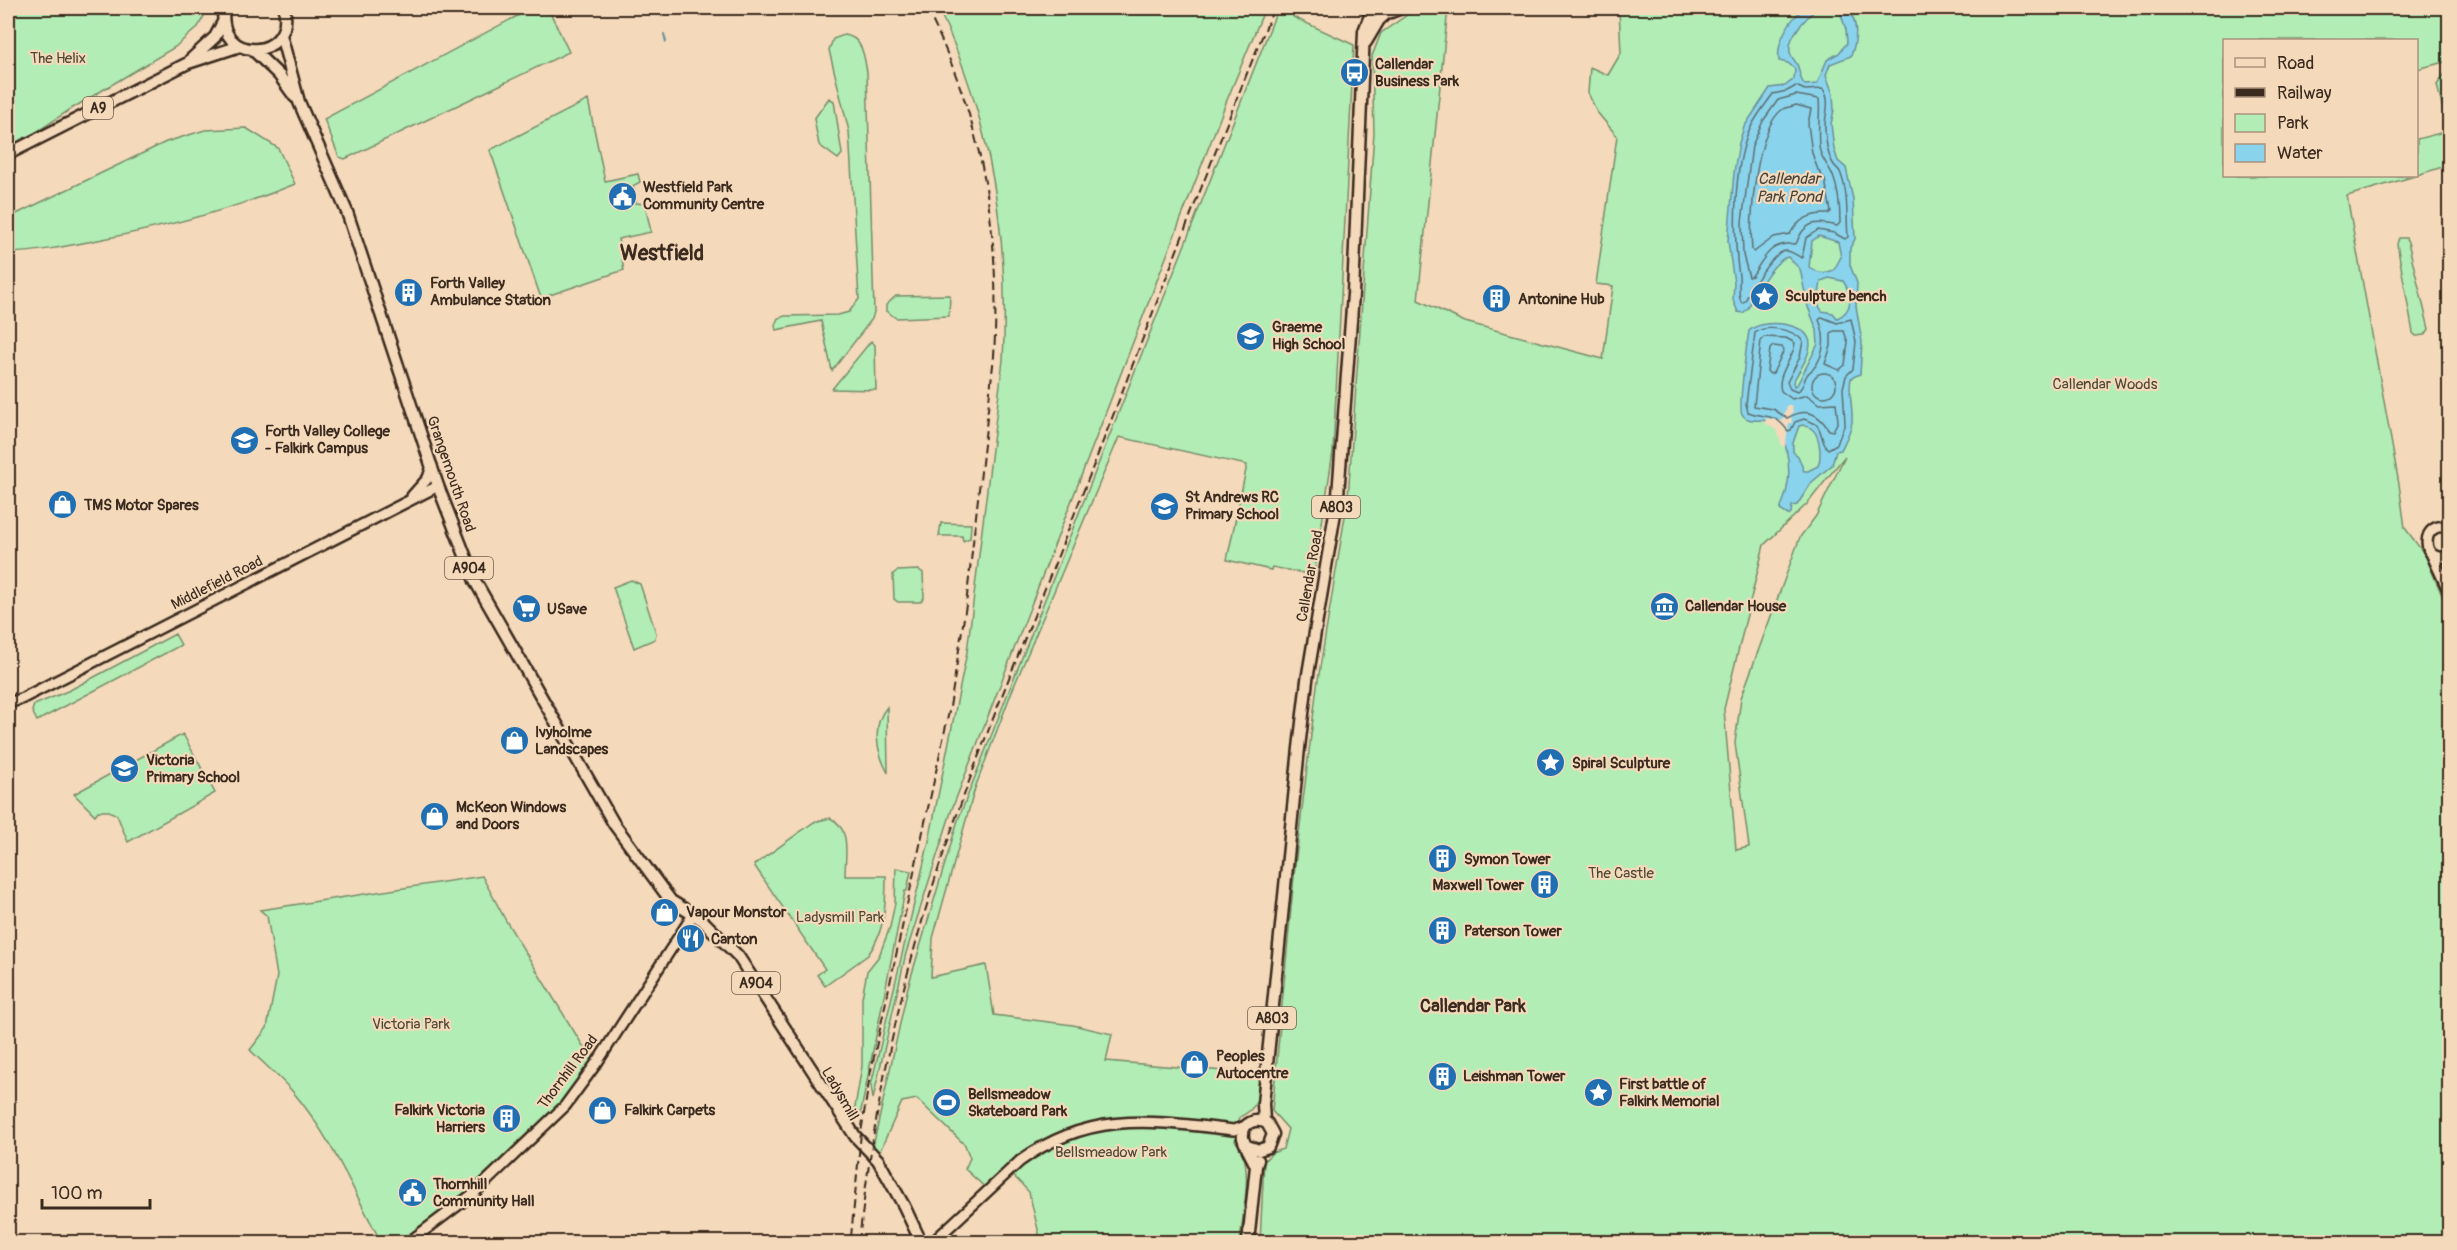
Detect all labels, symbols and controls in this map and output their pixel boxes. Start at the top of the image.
legend [2223,39,2418,177]
park label: The Helix [30,49,86,68]
text: Road [2277,52,2314,75]
place label: Callendar Business Park [1375,55,1460,91]
bus stop icon: Callendar Business Park [1338,57,1370,89]
text: Railway [2277,82,2332,105]
road number: A9 [83,97,113,119]
text: Park [2277,112,2309,135]
text: Water [2277,142,2323,165]
water label: Callendar Park Pond [1756,169,1824,207]
place label: Westfield Park Community Centre [643,178,765,214]
public building icon: Westfield Park Community Centre [606,180,638,212]
district label: Westfield [620,240,704,267]
place label: Forth Valley Ambulance Station [430,274,551,310]
building icon: Forth Valley Ambulance Station [393,276,425,308]
place icon: Sculpture bench [1748,280,1780,312]
building icon: Antonine Hub [1481,283,1513,315]
place label: Sculpture bench [1785,287,1886,306]
place label: Antonine Hub [1518,290,1605,309]
place label: Graeme High School [1272,318,1345,354]
school or university icon: Graeme High School [1235,320,1267,352]
park label: Callendar Woods [2053,375,2158,394]
street label: Grangemouth Road [422,413,480,535]
place label: Forth Valley College - Falkirk Campus [265,422,391,458]
school or university icon: Forth Valley College - Falkirk Campus [228,424,260,456]
place label: St Andrews RC Primary School [1185,488,1279,524]
shop icon: TMS Motor Spares [47,489,79,521]
school or university icon: St Andrews RC Primary School [1148,490,1180,522]
place label: TMS Motor Spares [83,496,199,515]
road number: A803 [1312,496,1360,518]
street label: Callendar Road [1293,529,1327,623]
street label: Middlefield Road [168,552,266,614]
road number: A904 [445,557,493,579]
museum icon: Callendar House [1648,590,1680,622]
supermarket icon: USave [510,593,542,625]
place label: Callendar House [1685,597,1787,616]
place label: USave [547,600,587,619]
place label: Ivyholme Landscapes [535,723,609,759]
shop icon: Ivyholme Landscapes [498,725,530,757]
place icon: Spiral Sculpture [1535,747,1567,779]
place label: Victoria Primary School [146,751,240,787]
school or university icon: Victoria Primary School [109,753,141,785]
place label: Spiral Sculpture [1572,754,1671,773]
place label: McKeon Windows and Doors [456,798,566,834]
shop icon: McKeon Windows and Doors [419,800,451,832]
building icon: Symon Tower [1427,843,1459,875]
place label: Symon Tower [1464,850,1551,869]
park label: The Castle [1588,864,1655,883]
building icon: Maxwell Tower [1529,869,1561,901]
place label: Maxwell Tower [1432,876,1525,895]
shop icon: Vapour Monstor [649,896,681,928]
place label: Vapour Monstor [686,903,787,922]
park label: Ladysmill Park [796,908,885,927]
building icon: Paterson Tower [1427,915,1459,947]
place label: Paterson Tower [1464,922,1562,941]
restaurant icon: Canton [674,923,706,955]
place label: Canton [711,930,758,949]
road number: A904 [732,972,780,994]
district label: Callendar Park [1420,995,1526,1018]
road number: A803 [1248,1007,1296,1029]
park label: Victoria Park [372,1015,451,1034]
street label: Thornhill Road [534,1031,602,1113]
place label: Peoples Autocentre [1216,1047,1289,1083]
shop icon: Peoples Autocentre [1179,1049,1211,1081]
building icon: Leishman Tower [1426,1060,1458,1092]
street label: Ladysmill [817,1064,863,1124]
place label: Leishman Tower [1463,1067,1566,1086]
place label: First battle of Falkirk Memorial [1619,1075,1719,1111]
place icon: First battle of Falkirk Memorial [1582,1077,1614,1109]
place label: Bellsmeadow Skateboard Park [968,1085,1068,1121]
sports icon: Bellsmeadow Skateboard Park [931,1087,963,1119]
shop icon: Falkirk Carpets [587,1094,619,1126]
place label: Falkirk Victoria Harriers [394,1101,485,1137]
place label: Falkirk Carpets [624,1101,716,1120]
building icon: Falkirk Victoria Harriers [490,1103,522,1135]
park label: Bellsmeadow Park [1055,1143,1168,1162]
scale bar [42,1172,150,1210]
place label: Thornhill Community Hall [432,1175,535,1211]
public building icon: Thornhill Community Hall [396,1177,428,1209]
text: 100 m [51,1182,103,1205]

